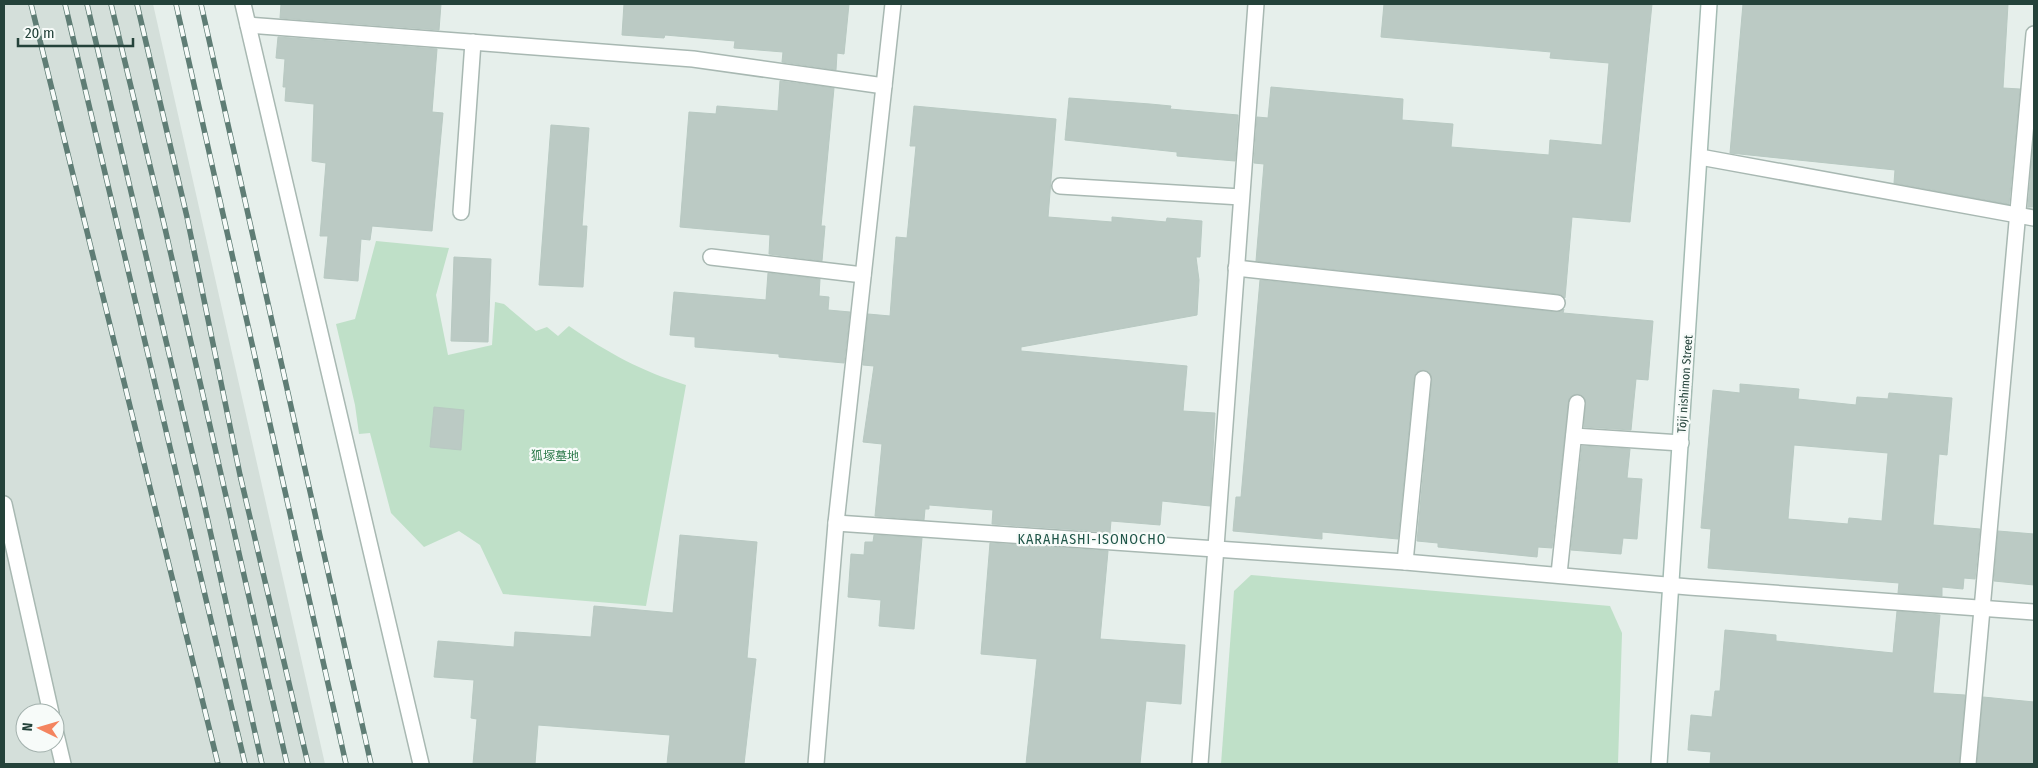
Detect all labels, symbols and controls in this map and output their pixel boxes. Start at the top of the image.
scale bar [18,15,132,47]
text: 20 m [25,24,55,42]
street label: Tōji nishimon Street [1675,335,1695,433]
park label: 狐塚墓地 [531,449,579,463]
district label: KARAHASHI-ISONOCHO [1018,531,1166,548]
north arrow [15,703,65,753]
text: N [19,722,36,732]

